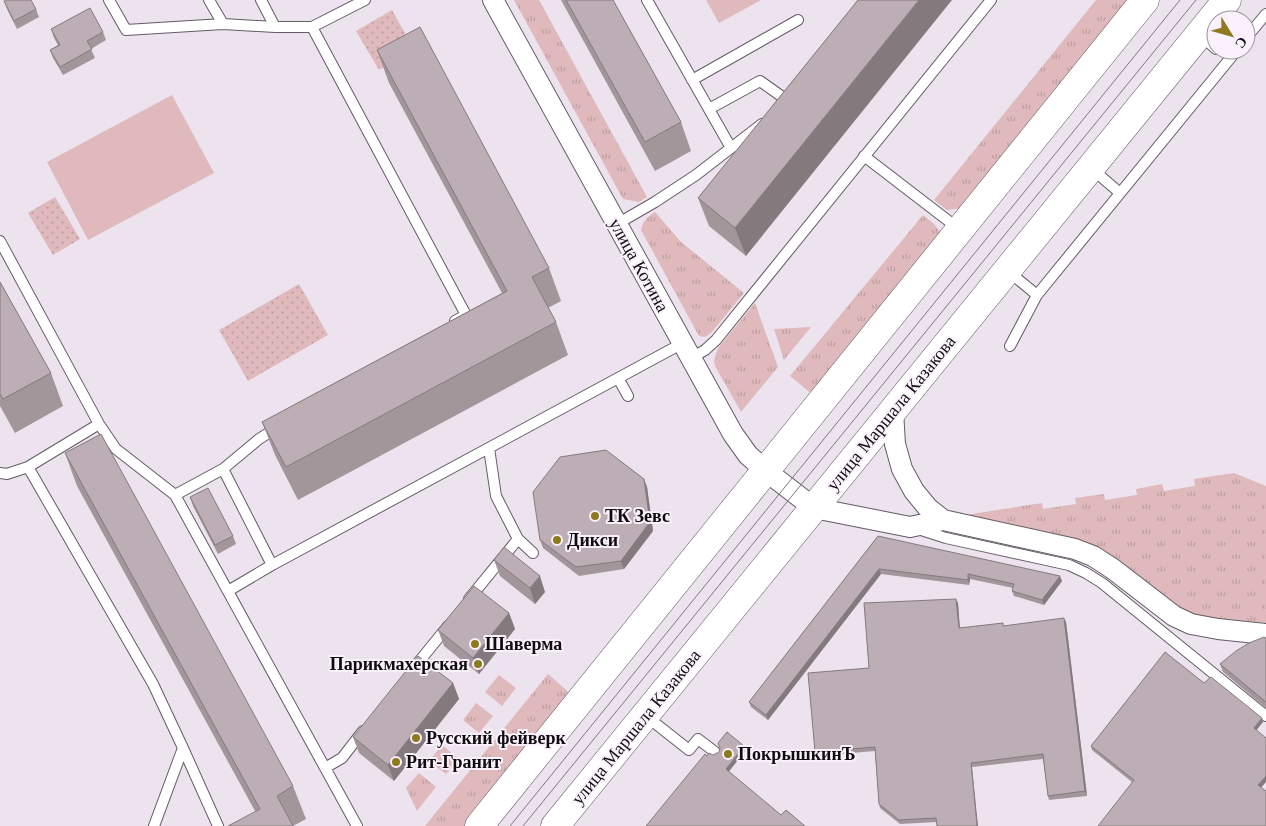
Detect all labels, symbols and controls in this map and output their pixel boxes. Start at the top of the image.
north arrow [1206,10,1256,60]
text: С [1232,34,1250,51]
street label: улица Котина [605,215,673,315]
street label: улица Маршала Казакова [822,332,960,494]
place label: ТК Зевс [605,506,670,526]
marker: ТК Зевс [589,510,601,522]
place label: Дикси [567,530,618,550]
marker: Дикси [551,534,563,546]
place label: Шаверма [485,634,562,654]
marker: Шаверма [469,638,481,650]
street label: улица Маршала Казакова [567,646,705,808]
place label: Парикмахерская [330,654,468,674]
marker: Парикмахерская [472,658,484,670]
place label: Русский фейверк [426,728,567,748]
marker: Русский фейверк [410,732,422,744]
place label: ПокрышкинЪ [738,744,856,764]
marker: ПокрышкинЪ [722,748,734,760]
place label: Рит-Гранит [406,752,501,772]
marker: Рит-Гранит [390,756,402,768]

